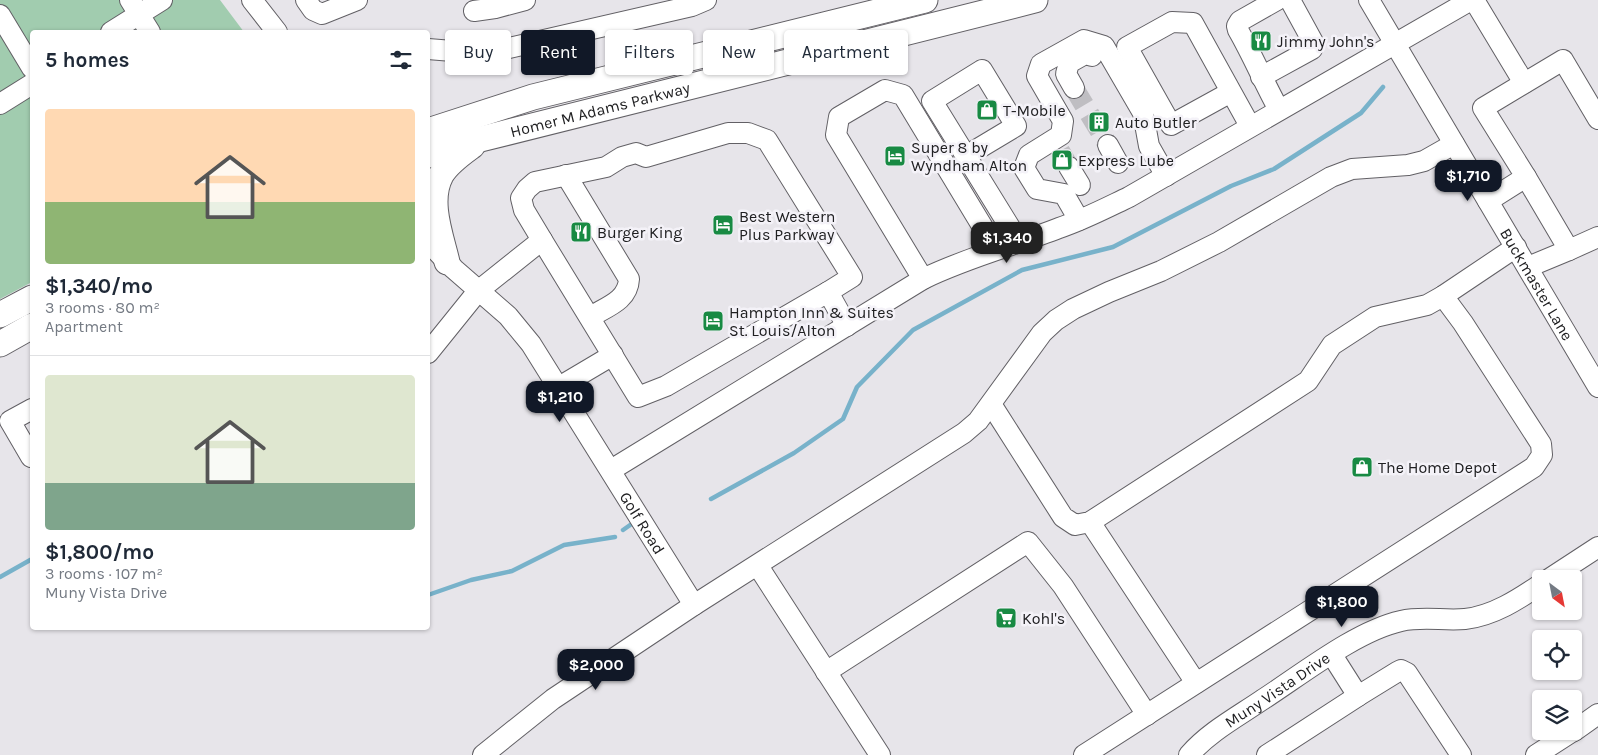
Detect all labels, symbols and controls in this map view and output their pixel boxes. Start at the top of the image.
restaurant icon: Jimmy John's [1249,29,1273,53]
chip: Buy [445,30,511,75]
chip: Rent [521,30,595,75]
chip: Filters [605,30,693,75]
chip: New [703,30,774,75]
chip: Apartment [784,30,908,75]
place label: Jimmy John's [1277,32,1375,51]
icon: filters [387,46,415,74]
text: 5 homes [45,48,130,72]
street label: Homer M Adams Parkway [508,77,692,141]
shop icon: T-Mobile [975,98,999,122]
place label: T-Mobile [1003,101,1066,120]
building icon: Auto Butler [1087,110,1111,134]
place label: Auto Butler [1115,113,1197,132]
place label: Super 8 by Wyndham Alton [911,138,1027,175]
icon: home [185,142,275,232]
hotel icon: Super 8 by Wyndham Alton [883,144,907,168]
shop icon: Express Lube [1050,148,1074,172]
place label: Express Lube [1078,151,1174,170]
pin: $1,710 [1427,160,1509,202]
text: $1,710 [1446,166,1490,185]
place label: Best Western Plus Parkway [739,207,835,244]
hotel icon: Best Western Plus Parkway [711,213,735,237]
restaurant icon: Burger King [569,220,593,244]
pin: $1,340 [966,222,1048,264]
place label: Burger King [597,223,682,242]
street label: Buckmaster Lane [1496,224,1578,344]
text: $1,340 [982,228,1032,247]
text: $1,340/mo [45,274,153,298]
text: 3 rooms · 80 m² [45,298,160,317]
place label: Hampton Inn & Suites St. Louis/Alton [729,303,894,340]
hotel icon: Hampton Inn & Suites St. Louis/Alton [701,309,725,333]
text: Apartment [45,317,123,336]
pin: $1,210 [519,380,601,423]
text: $1,210 [537,387,583,406]
icon: home [185,407,275,497]
shop icon: The Home Depot [1350,455,1374,479]
place label: The Home Depot [1378,458,1497,477]
street label: Golf Road [616,488,669,557]
text: $1,800/mo [45,540,154,564]
text: 3 rooms · 107 m² [45,564,163,583]
north arrow [1532,570,1582,620]
map controls [1532,570,1582,740]
text: Muny Vista Drive [45,583,167,602]
pin: $1,800 [1301,586,1383,628]
text: $1,800 [1316,592,1368,611]
supermarket icon: Kohl's [994,606,1018,630]
place label: Kohl's [1022,609,1065,628]
button: locate [1532,630,1582,680]
pin: $2,000 [555,648,637,691]
street label: Muny Vista Drive [1221,648,1333,731]
text: $2,000 [568,655,624,674]
button: layers [1532,690,1582,740]

